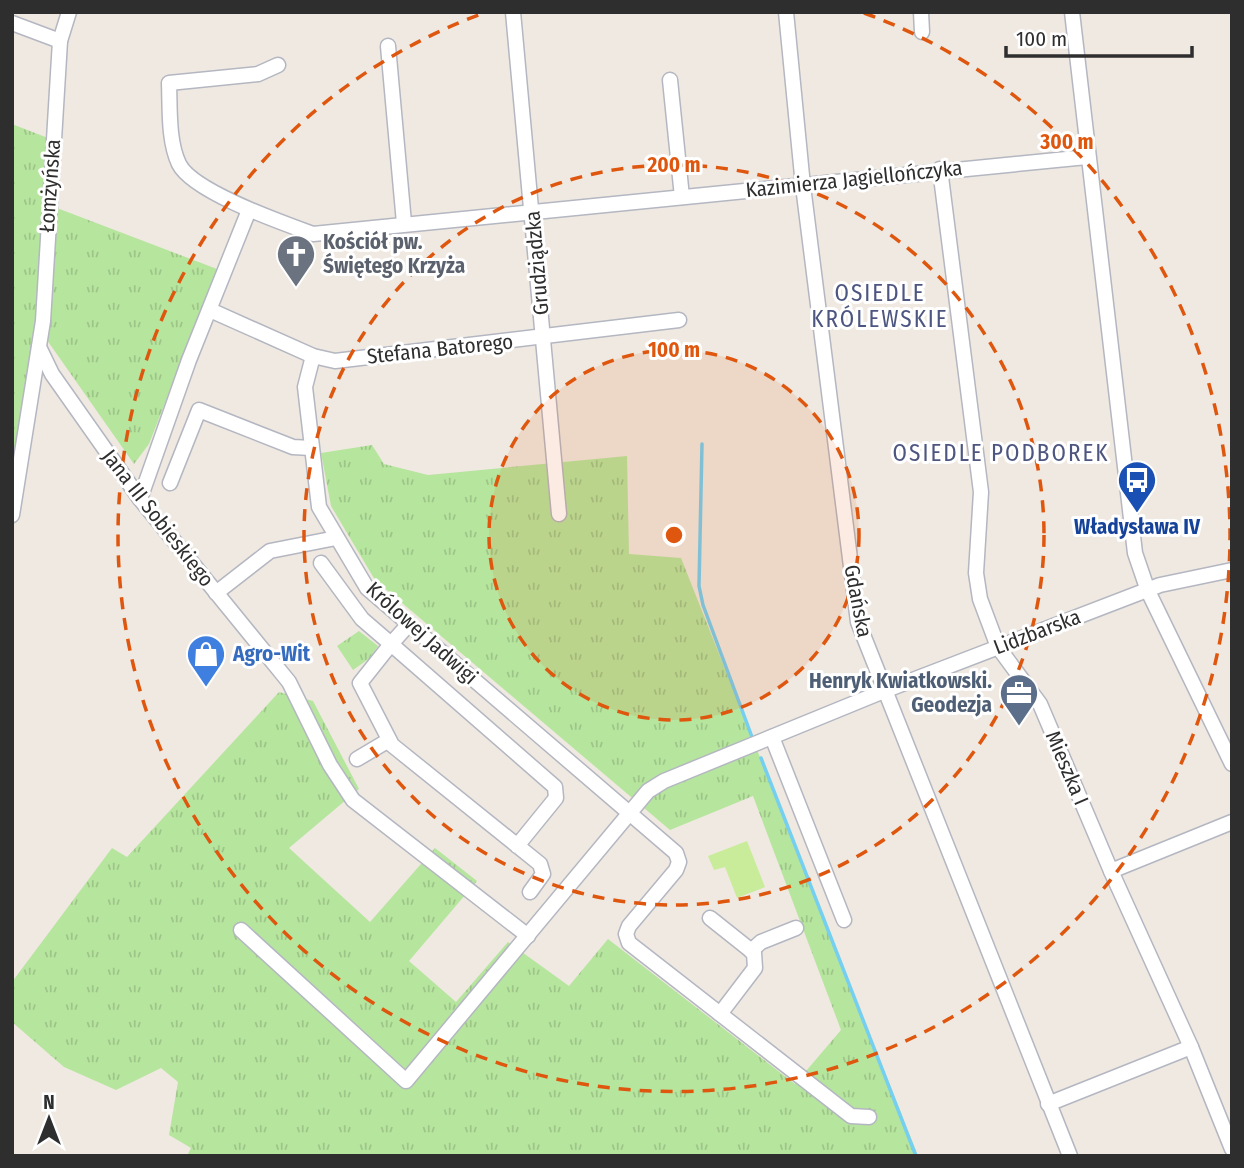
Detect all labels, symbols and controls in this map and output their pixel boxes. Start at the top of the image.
scale bar [1006,14,1192,58]
text: 100 m [1016,26,1067,52]
text: 300 m [1039,129,1094,155]
street label: Łomżyńska [34,138,66,234]
text: 200 m [646,152,701,178]
street label: Kazimierza Jagiellończyka [744,155,964,203]
street label: Grudziądzka [519,210,555,316]
place label: Kościół pw. Świętego Krzyża [323,229,465,279]
church icon: Kościół pw. Świętego Krzyża [275,233,317,288]
district label: OSIEDLE KRÓLEWSKIE [811,279,949,333]
street label: Stefana Batorego [366,328,514,370]
text: 100 m [648,337,700,363]
district label: OSIEDLE PODBOREK [893,439,1109,467]
street label: Jana III Sobieskiego [96,444,220,592]
bus stop icon: Władysława IV [1116,459,1158,514]
place label: Władysława IV [1074,514,1201,540]
centre of rings [662,523,686,547]
street label: Gdańska [838,563,878,639]
street label: Królowej Jadwigi [361,576,483,690]
street label: Lidzbarska [990,604,1084,660]
shop icon: Agro-Wit [185,633,227,688]
place label: Agro-Wit [232,641,311,667]
place label: Henryk Kwiatkowski. Geodezja [809,668,992,718]
office icon: Henryk Kwiatkowski. Geodezja [998,672,1040,727]
street label: Mieszka I [1040,727,1094,809]
north arrow [14,1084,84,1154]
text: N [43,1091,55,1114]

